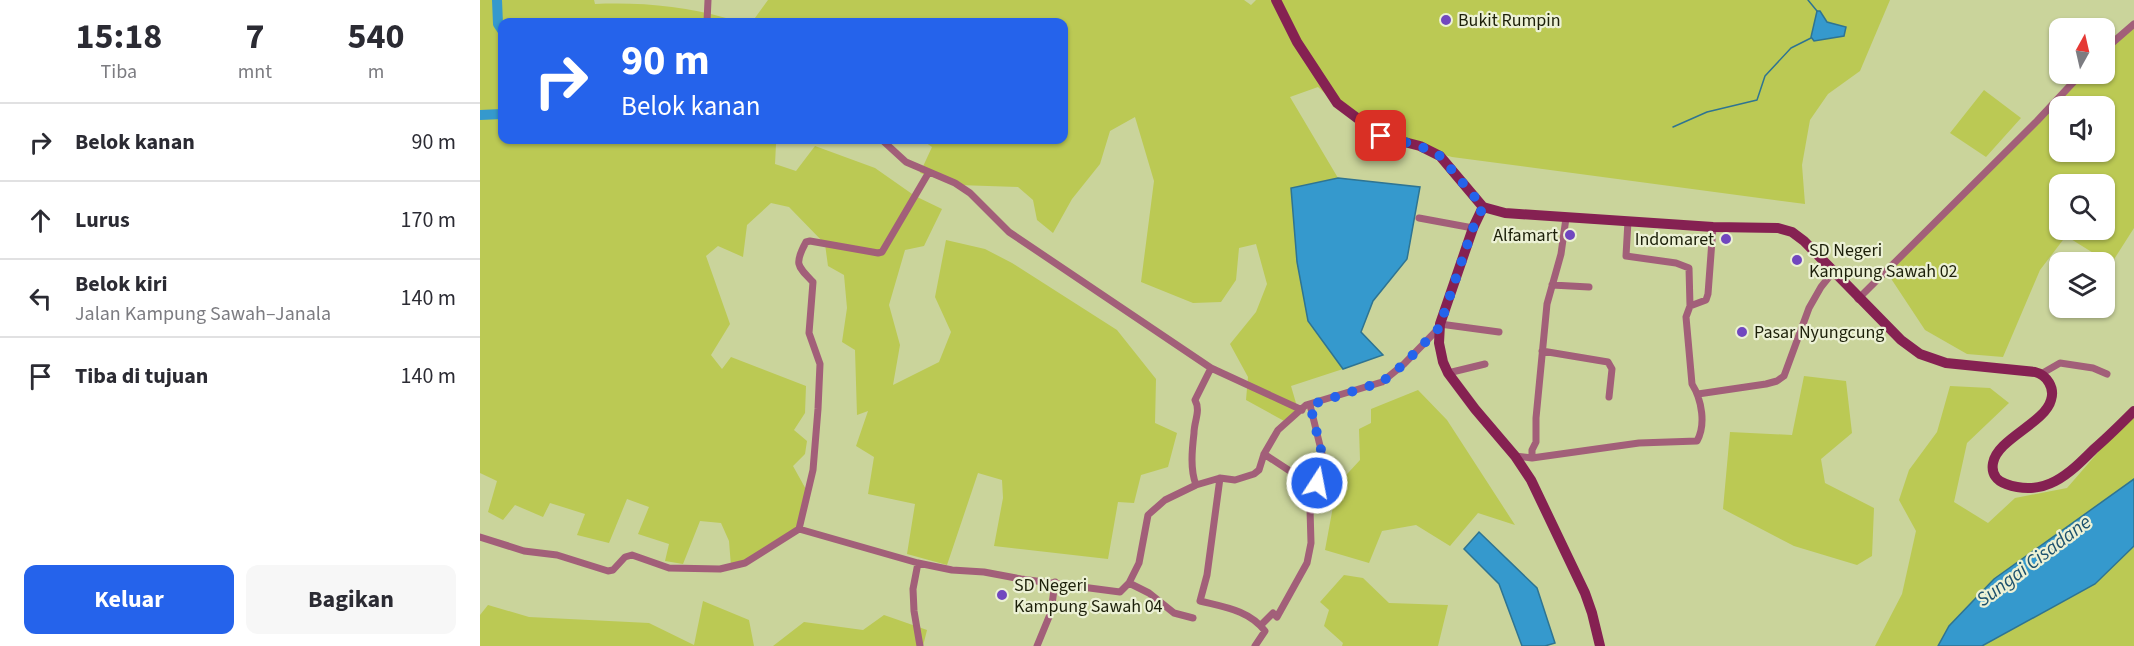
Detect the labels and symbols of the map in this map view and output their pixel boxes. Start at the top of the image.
place label: Bukit Rumpin [1458,8,1561,33]
marker: Bukit Rumpin [1439,13,1453,27]
north arrow [2049,18,2115,84]
pin [1355,110,1406,161]
place label: Alfamart [1493,223,1558,248]
place label: Indomaret [1635,227,1714,252]
marker: Alfamart [1563,228,1577,242]
marker: Indomaret [1719,232,1733,246]
place label: SD Negeri Kampung Sawah 02 [1809,238,1958,284]
marker: SD Negeri Kampung Sawah 02 [1790,253,1804,267]
place label: Pasar Nyungcung [1754,320,1884,345]
marker: Pasar Nyungcung [1735,325,1749,339]
position arrow [1285,451,1349,515]
water label: Sungai Cisadane [1971,509,2097,613]
place label: SD Negeri Kampung Sawah 04 [1014,573,1163,619]
marker: SD Negeri Kampung Sawah 04 [995,588,1009,602]

